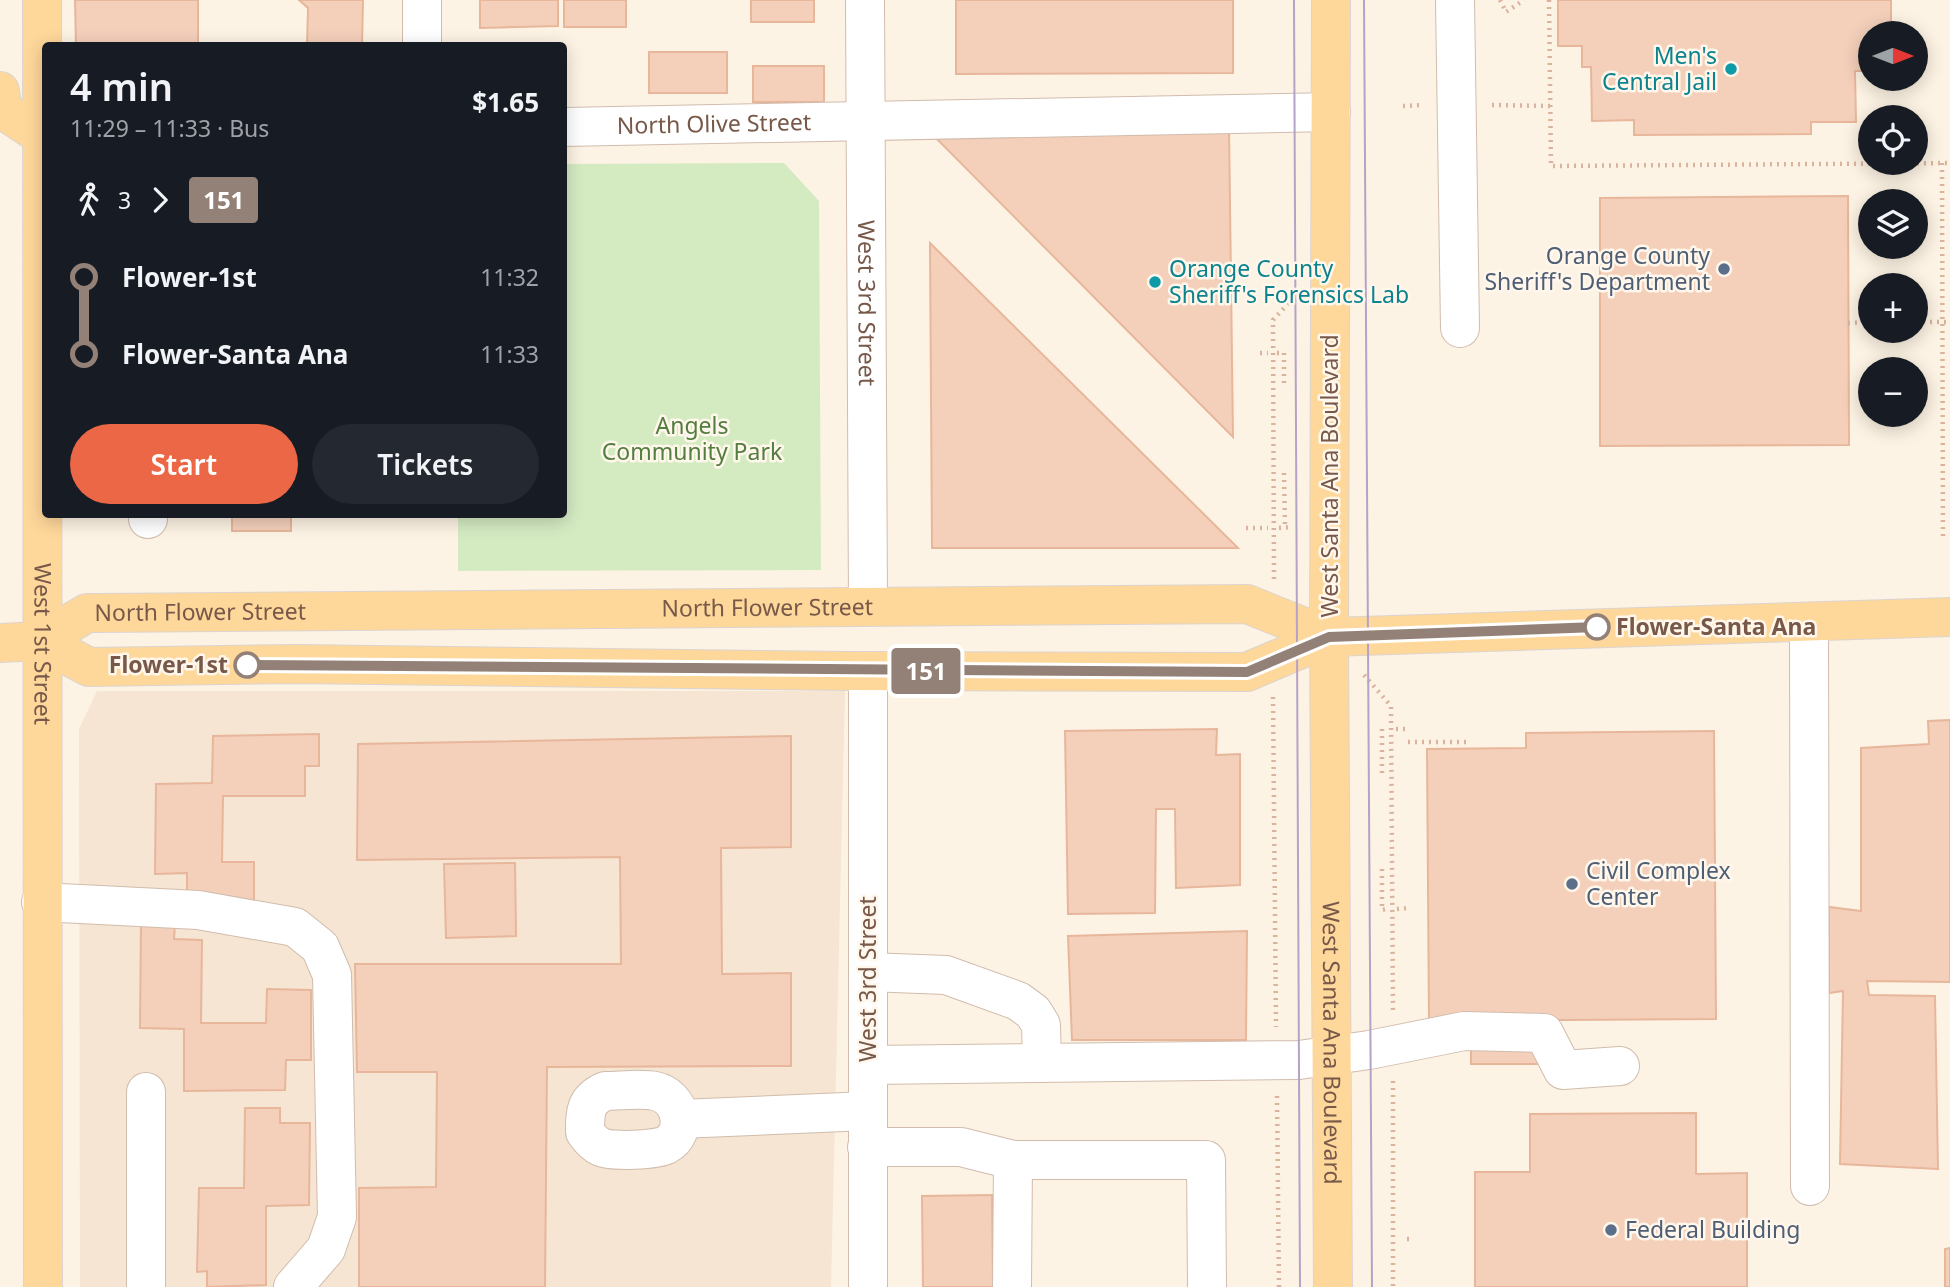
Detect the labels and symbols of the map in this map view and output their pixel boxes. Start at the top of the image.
north arrow [1858,21,1928,91]
place label: Men's Central Jail [1602,39,1717,97]
marker: Men's Central Jail [1723,61,1739,77]
street label: North Olive Street [617,105,811,141]
street label: West 3rd Street [851,220,884,386]
place label: Orange County Sheriff's Department [1484,239,1710,297]
place label: Orange County Sheriff's Forensics Lab [1169,252,1409,310]
marker: Orange County Sheriff's Department [1716,261,1732,277]
marker: Orange County Sheriff's Forensics Lab [1147,274,1163,290]
street label: West Santa Ana Boulevard [1313,334,1345,618]
park label: Angels Community Park [602,409,783,467]
street label: West 1st Street [27,563,60,725]
street label: North Flower Street [661,590,873,624]
street label: North Flower Street [94,594,306,628]
place label: Flower-Santa Ana [1616,610,1816,642]
marker: Flower-Santa Ana [1584,614,1610,640]
place label: Flower-1st [109,648,228,680]
line badge: 151 [886,648,966,694]
marker: Flower-1st [234,652,260,678]
place label: Civil Complex Center [1586,854,1731,912]
marker: Civil Complex Center [1564,876,1580,892]
street label: West 3rd Street [851,896,883,1062]
street label: West Santa Ana Boulevard [1316,901,1349,1185]
place label: Federal Building [1625,1213,1800,1245]
marker: Federal Building [1603,1222,1619,1238]

